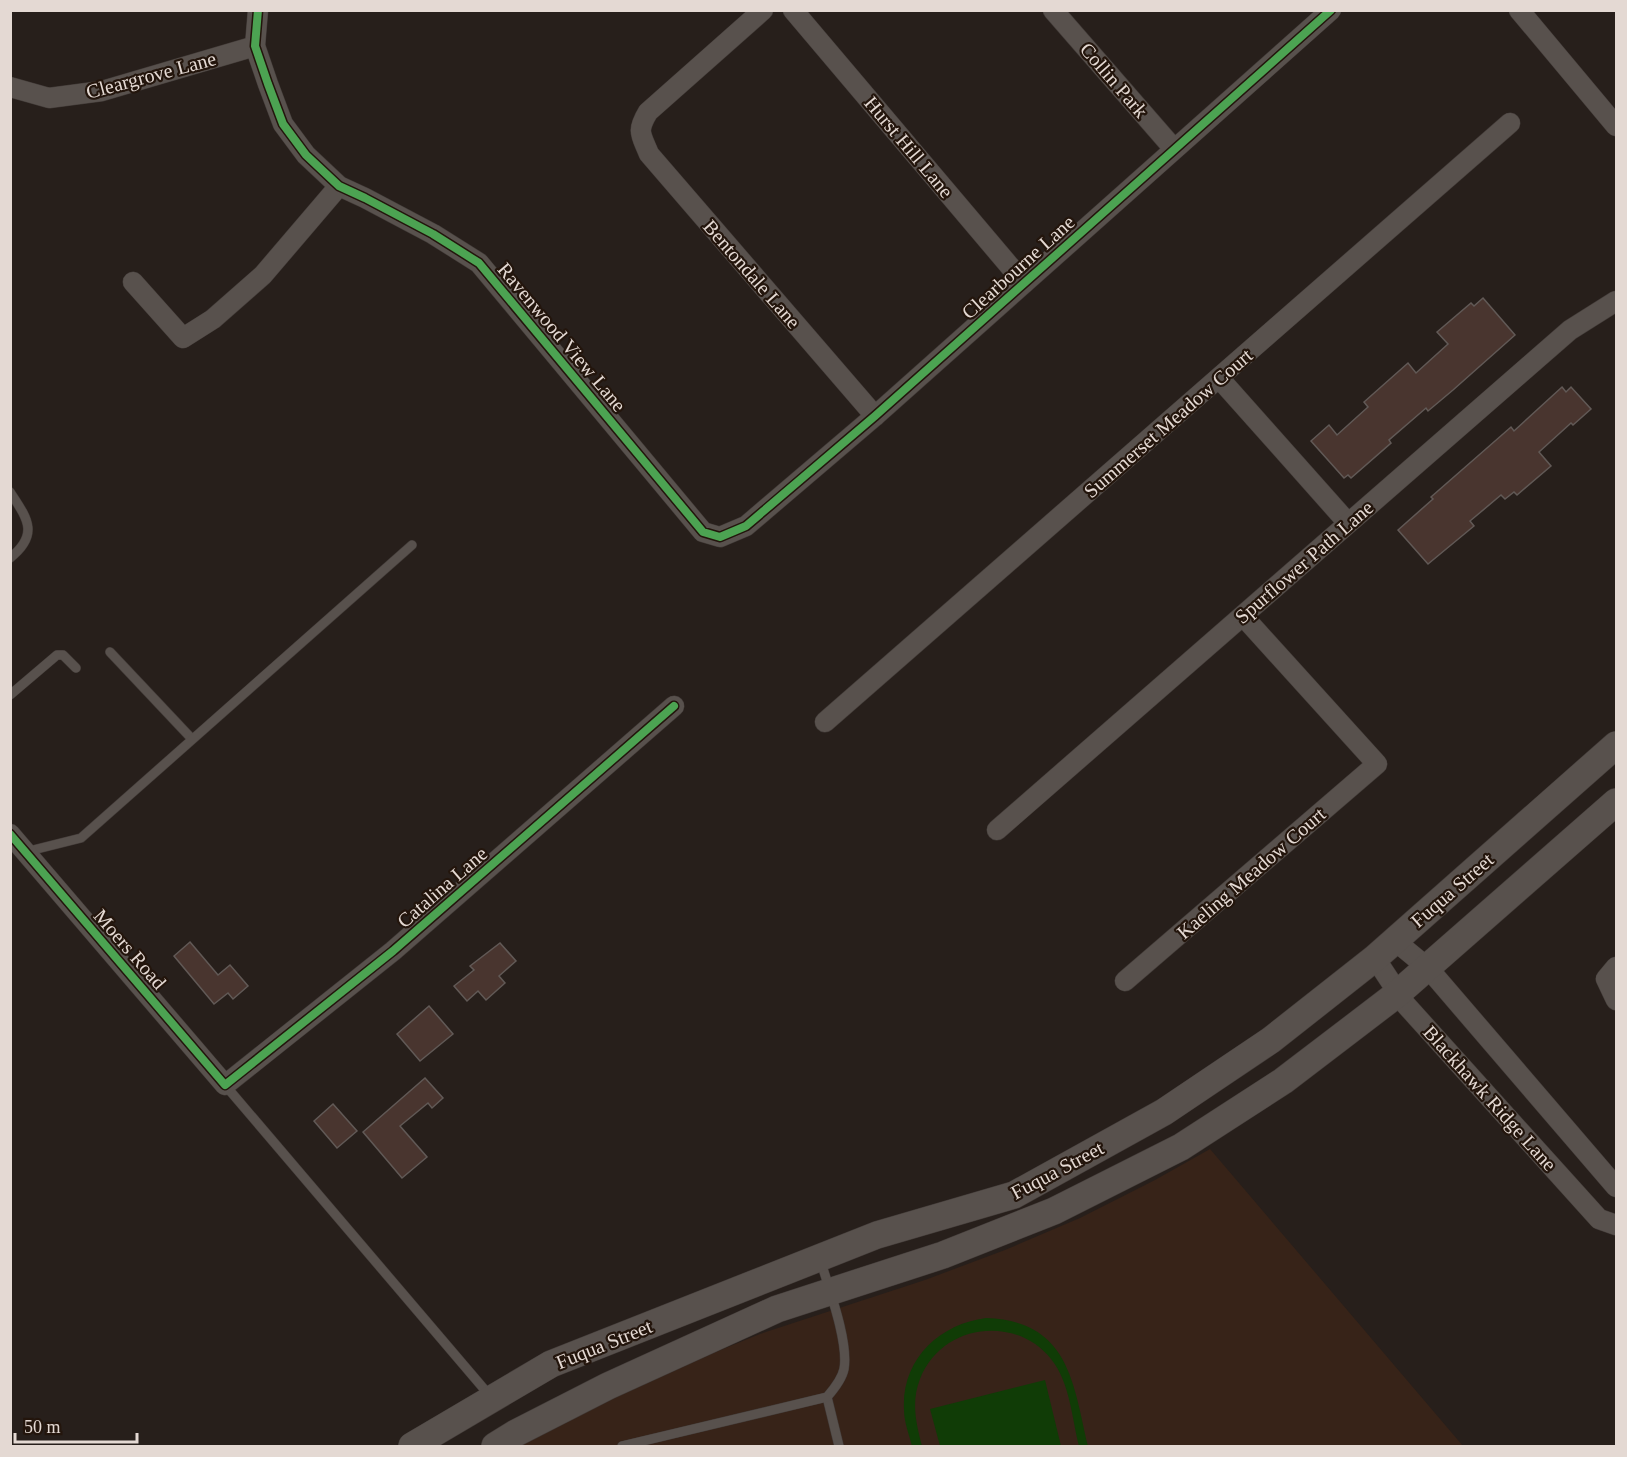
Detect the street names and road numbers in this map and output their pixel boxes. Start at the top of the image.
street label: Collin Park [1076,38,1152,122]
street label: Cleargrove Lane [84,47,219,104]
street label: Hurst Hill Lane [860,92,958,202]
street label: Clearbourne Lane [957,211,1079,323]
street label: Bentondale Lane [699,215,805,333]
street label: Ravenwood View Lane [493,258,631,416]
street label: Summerset Meadow Court [1079,344,1257,502]
street label: Spurflower Path Lane [1231,496,1378,629]
street label: Kaeling Meadow Court [1173,802,1330,944]
street label: Catalina Lane [393,842,491,932]
street label: Fuqua Street [1406,848,1499,932]
street label: Moers Road [89,905,171,993]
street label: Blackhawk Ridge Lane [1418,1021,1561,1176]
street label: Fuqua Street [1007,1136,1108,1204]
street label: Fuqua Street [553,1315,656,1374]

